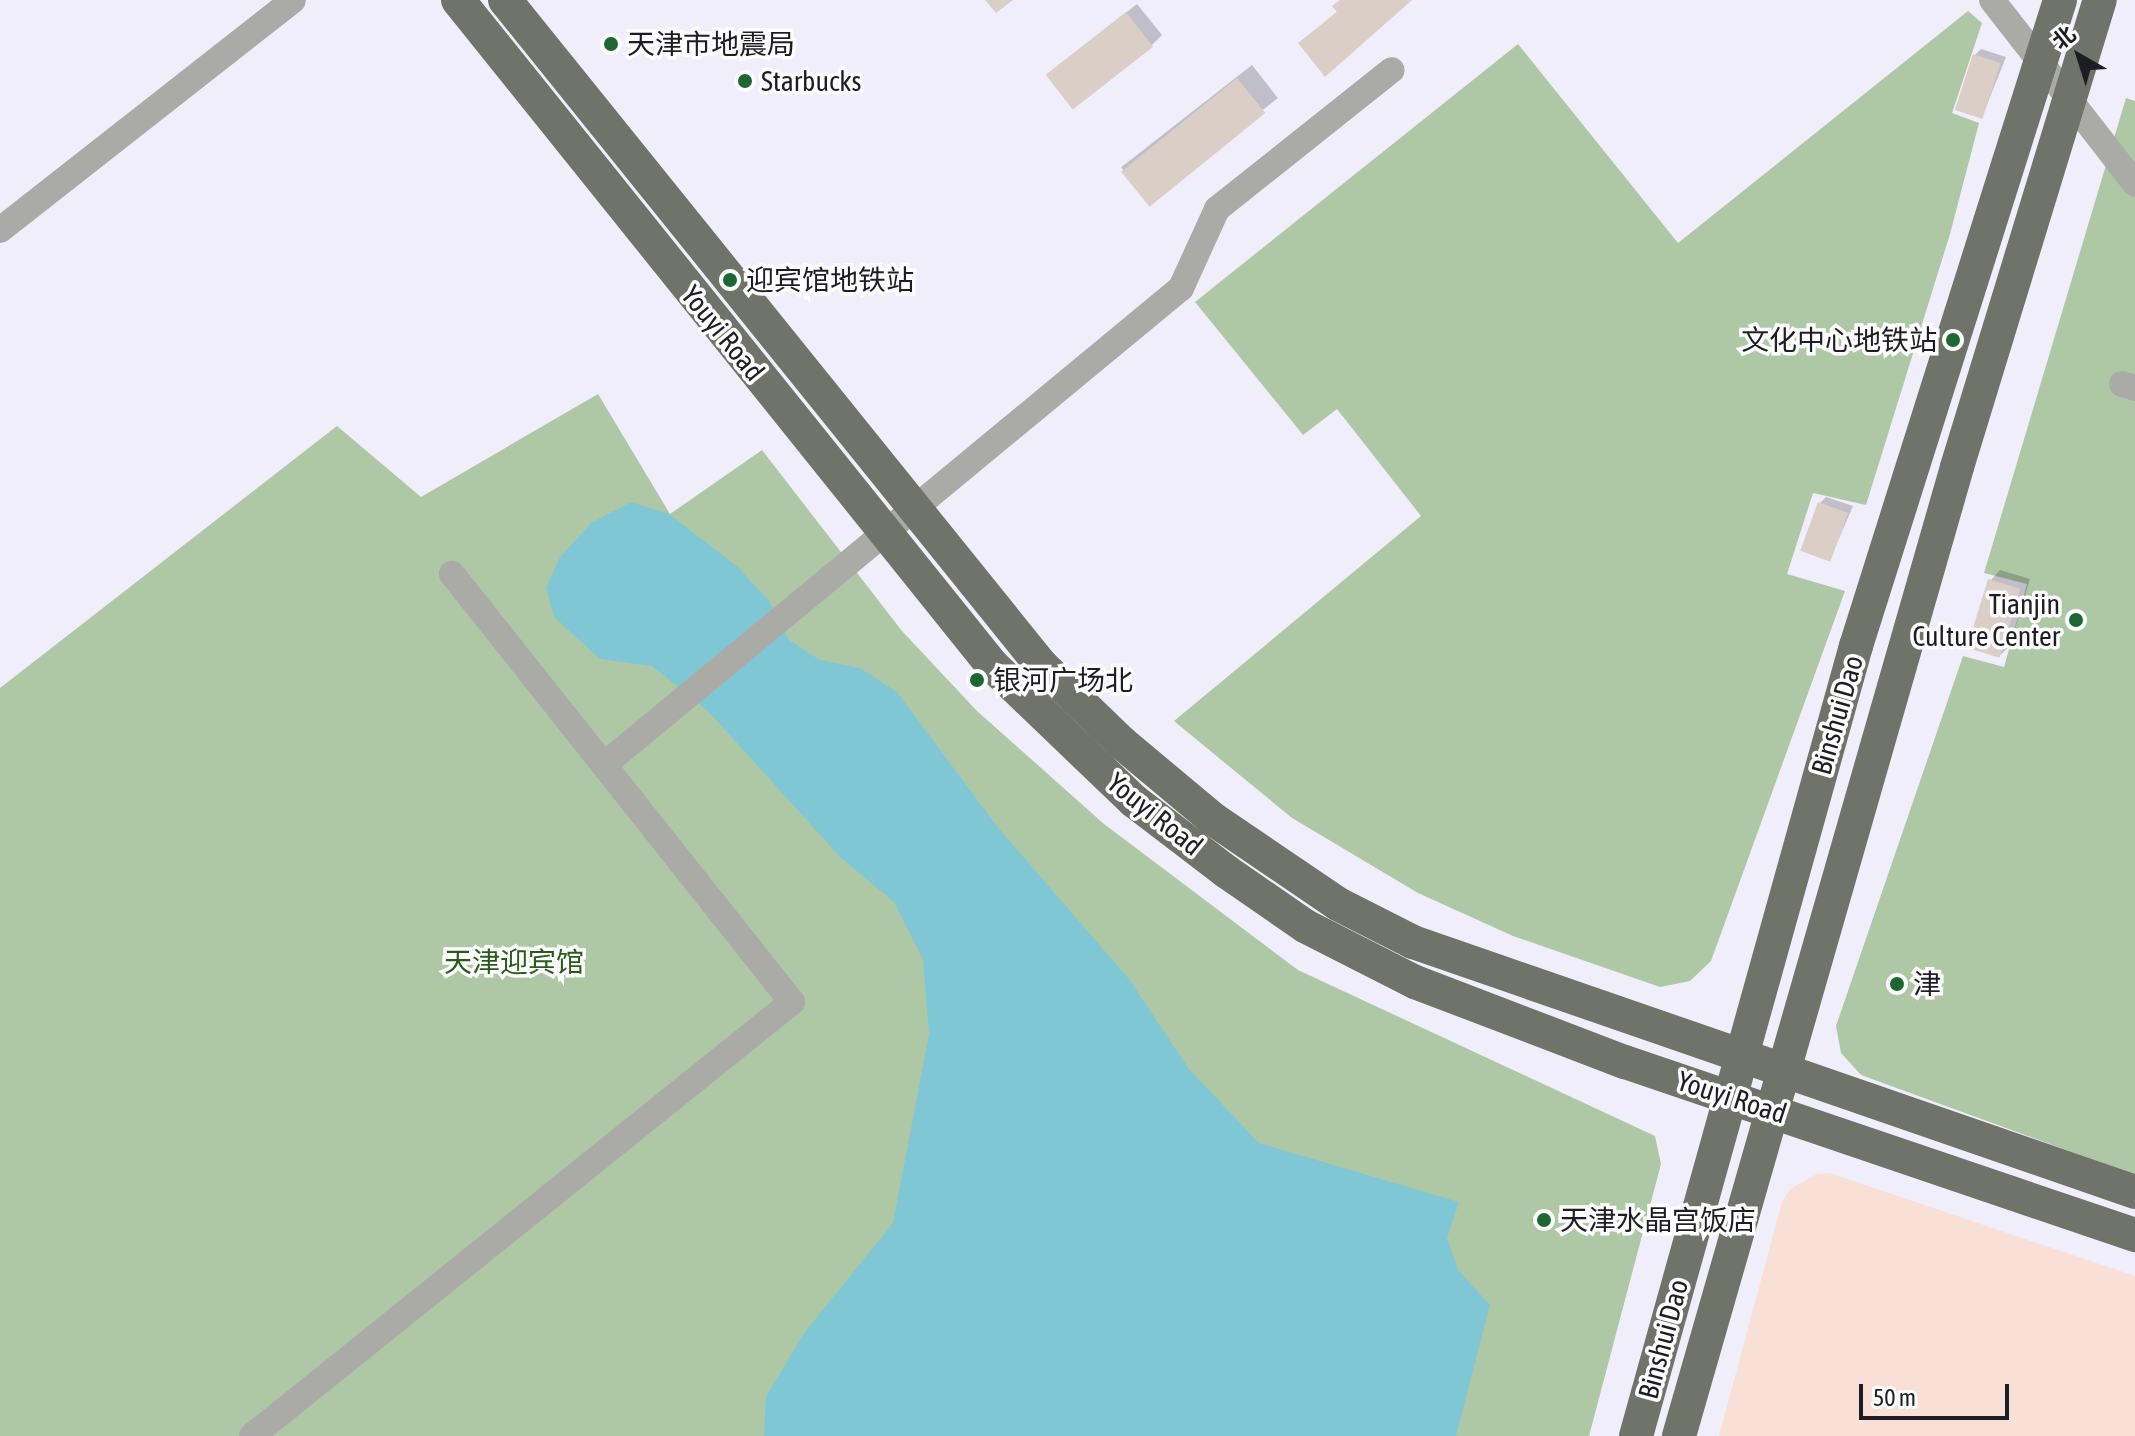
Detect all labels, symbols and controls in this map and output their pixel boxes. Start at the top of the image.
north arrow [2039,16,2119,96]
text: 北 [2047,20,2081,54]
place label: 天津市地震局 [627,27,795,61]
marker: 天津市地震局 [602,35,620,53]
place label: Starbucks [761,64,861,98]
marker: Starbucks [736,72,754,90]
place label: 迎宾馆地铁站 [746,263,914,297]
marker: 迎宾馆地铁站 [721,271,739,289]
street label: Youyi Road [674,279,772,387]
place label: 文化中心地铁站 [1741,323,1937,357]
marker: 文化中心地铁站 [1944,331,1962,349]
place label: Tianjin Culture Center [1912,587,2060,653]
marker: Tianjin Culture Center [2067,611,2085,629]
street label: Binshui Dao [1804,652,1870,778]
place label: 银河广场北 [993,663,1133,697]
marker: 银河广场北 [968,671,986,689]
street label: Youyi Road [1101,765,1209,863]
park label: 天津迎宾馆 [444,945,584,979]
place label: 津 [1913,967,1941,1001]
marker: 津 [1888,975,1906,993]
street label: Youyi Road [1673,1064,1791,1130]
place label: 天津水晶宫饭店 [1560,1203,1756,1237]
marker: 天津水晶宫饭店 [1535,1211,1553,1229]
street label: Binshui Dao [1631,1276,1695,1402]
scale bar [1863,1368,2013,1418]
text: 50 m [1873,1384,1916,1411]

